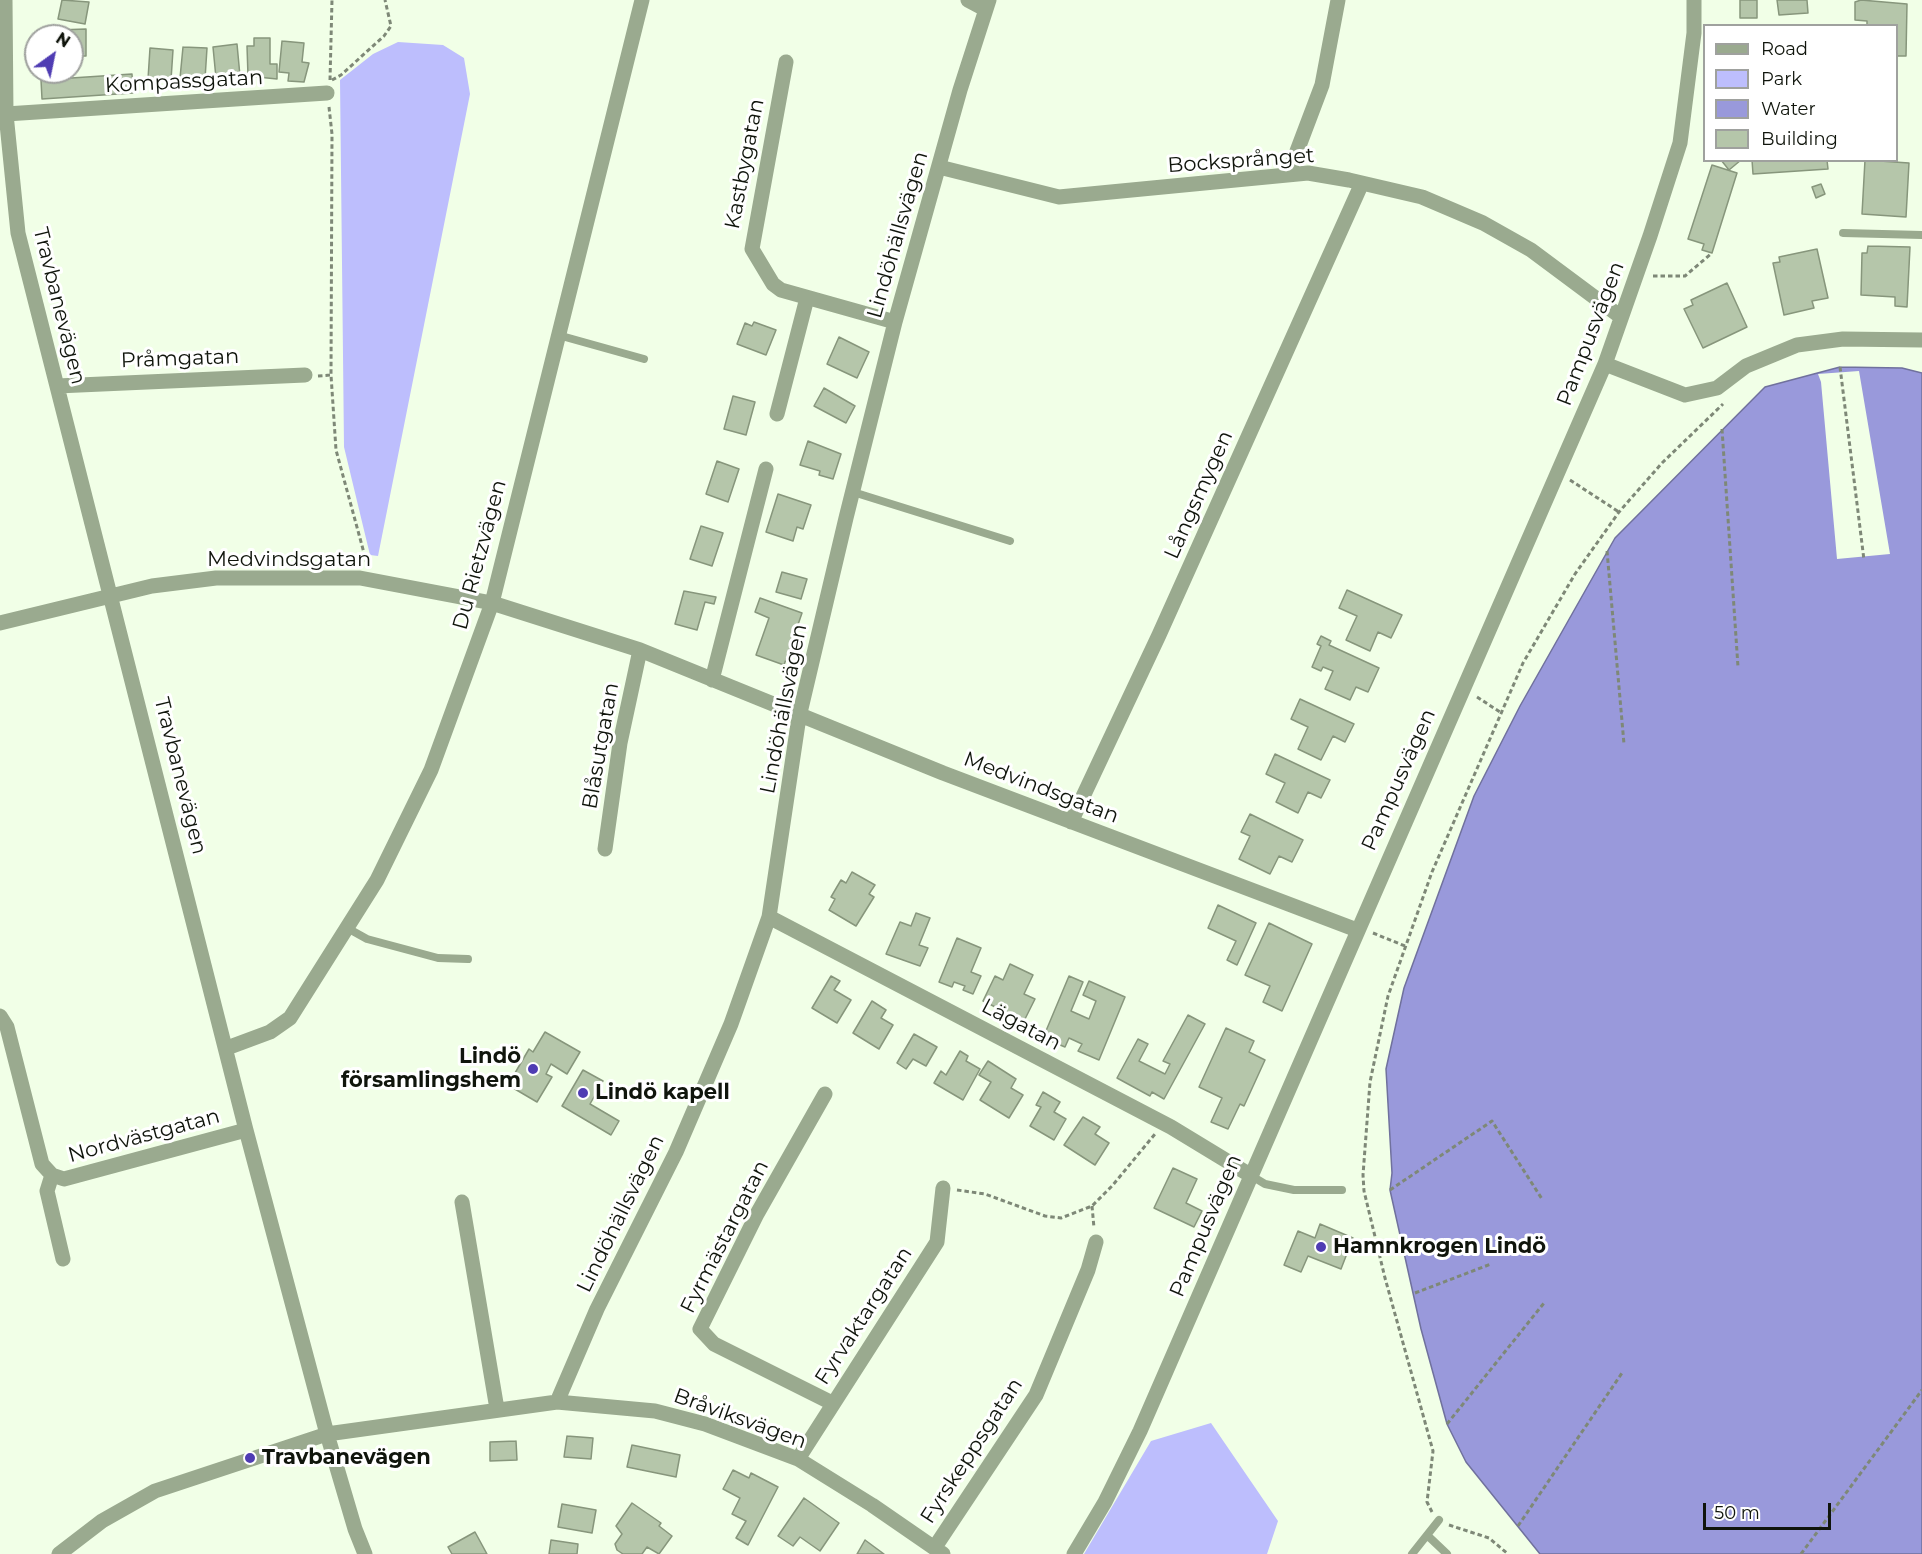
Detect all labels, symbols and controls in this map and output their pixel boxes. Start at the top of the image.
north arrow [24,24,84,84]
legend [1703,24,1898,162]
text: N [52,29,74,52]
text: Road [1761,38,1808,60]
street label: Kompassgatan [104,65,264,99]
text: Park [1761,68,1802,90]
street label: Kastbygatan [720,97,770,231]
text: Water [1761,98,1816,120]
text: Building [1761,128,1838,150]
street label: Bocksprånget [1167,143,1315,179]
street label: Lindöhällsvägen [862,149,934,321]
street label: Travbanevägen [27,225,91,387]
street label: Pampusvägen [1552,258,1630,410]
street label: Pråmgatan [120,344,240,374]
street label: Långsmygen [1159,427,1239,563]
street label: Du Rietzvägen [448,477,512,633]
street label: Medvindsgatan [207,547,371,573]
street label: Lindöhällsvägen [755,622,813,796]
street label: Blåsutgatan [577,681,625,811]
street label: Travbanevägen [148,695,212,857]
street label: Pampusvägen [1356,705,1442,855]
street label: Medvindsgatan [960,747,1122,829]
street label: Lägatan [977,994,1065,1056]
place label: Lindö församlingshem [341,1044,521,1094]
marker: Lindö församlingshem [526,1062,540,1076]
place label: Lindö kapell [595,1080,730,1106]
marker: Lindö kapell [576,1086,590,1100]
street label: Nordvästgatan [65,1104,223,1168]
street label: Lindöhällsvägen [572,1131,670,1297]
street label: Pampusvägen [1165,1151,1247,1301]
street label: Fyrmästargatan [676,1156,774,1318]
place label: Hamnkrogen Lindö [1333,1234,1546,1260]
marker: Hamnkrogen Lindö [1314,1240,1328,1254]
street label: Fyrvaktargatan [810,1242,918,1390]
street label: Fyrskeppsgatan [916,1374,1028,1528]
street label: Bråviksvägen [670,1383,810,1455]
place label: Travbanevägen [262,1445,431,1471]
marker: Travbanevägen [243,1451,257,1465]
scale bar [1706,1491,1834,1529]
text: 50 m [1714,1502,1760,1524]

